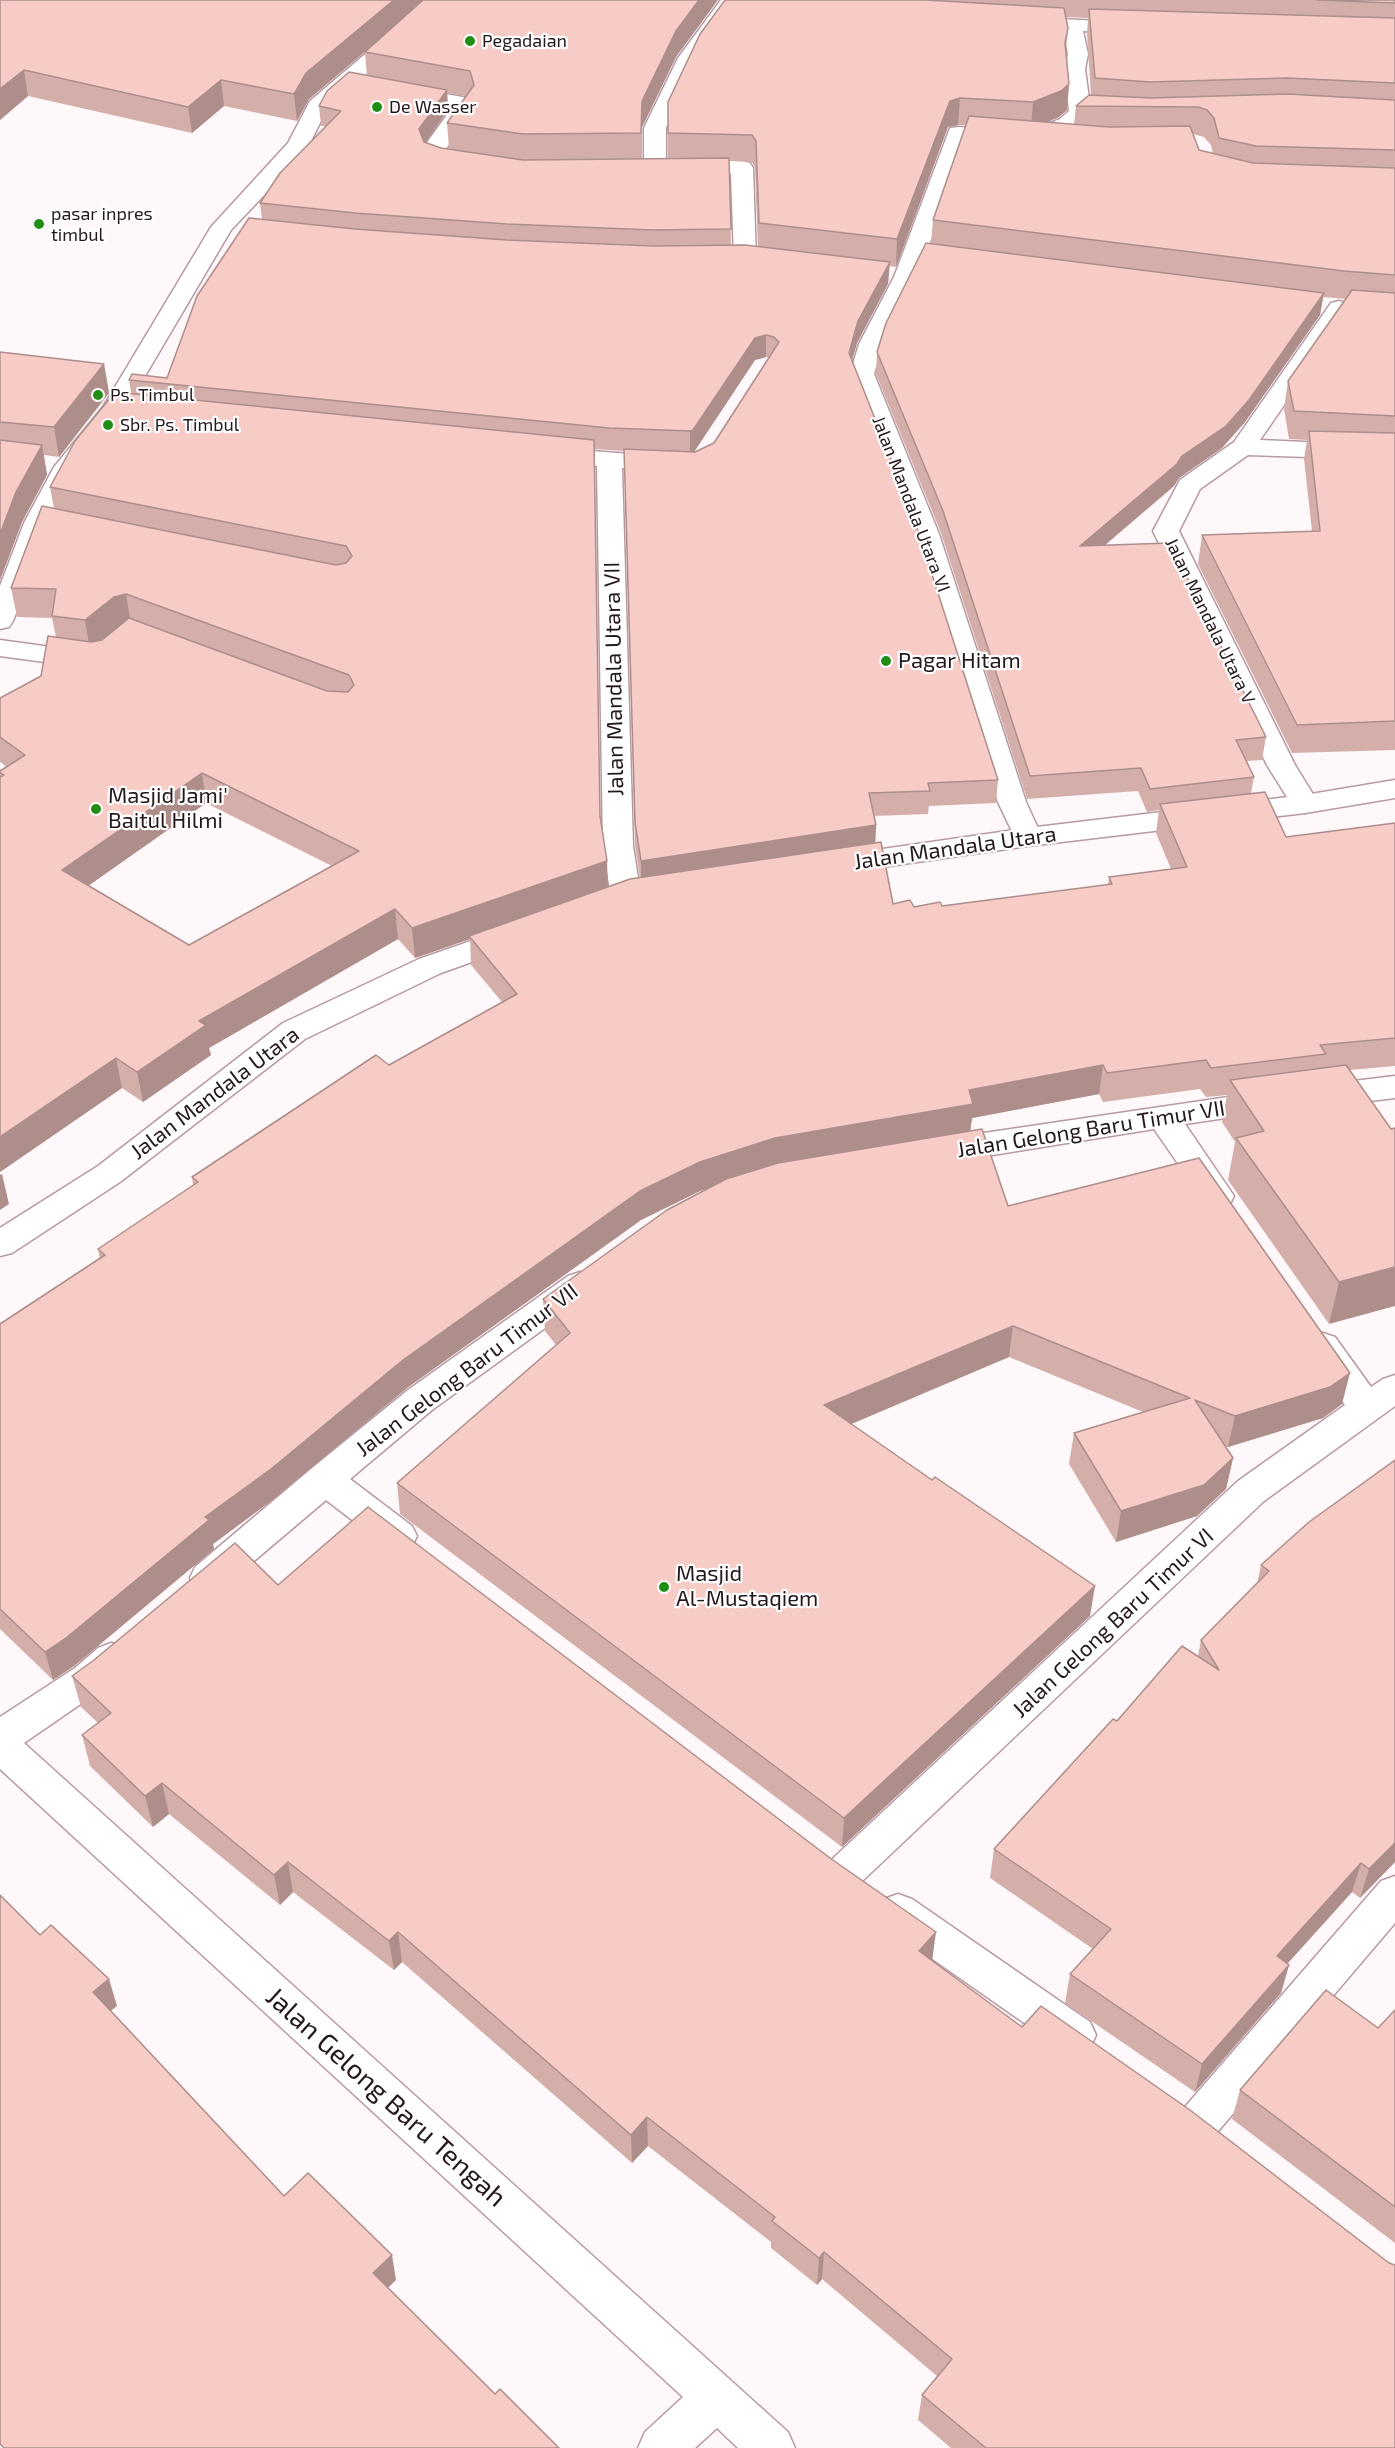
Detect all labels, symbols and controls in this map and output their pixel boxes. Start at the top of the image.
place label: Pegadaian [482,30,567,52]
marker: Pegadaian [463,34,477,48]
place label: De Wasser [389,96,477,118]
marker: De Wasser [370,100,384,114]
place label: pasar inpres timbul [51,203,153,246]
marker: pasar inpres timbul [32,217,46,231]
place label: Ps. Timbul [110,384,194,406]
marker: Ps. Timbul [91,388,105,402]
street label: Jalan Mandala Utara VI [867,413,955,595]
place label: Sbr. Ps. Timbul [120,414,239,436]
marker: Sbr. Ps. Timbul [101,418,115,432]
street label: Jalan Mandala Utara V [1160,534,1260,708]
street label: Jalan Mandala Utara VII [599,562,629,796]
place label: Pagar Hitam [898,648,1021,674]
marker: Pagar Hitam [879,654,893,668]
place label: Masjid Jami' Baitul Hilmi [108,783,228,834]
marker: Masjid Jami' Baitul Hilmi [89,802,103,816]
street label: Jalan Mandala Utara [852,821,1058,875]
street label: Jalan Mandala Utara [126,1021,304,1165]
street label: Jalan Gelong Baru Timur VII [955,1095,1227,1163]
street label: Jalan Gelong Baru Timur VII [351,1278,583,1462]
street label: Jalan Gelong Baru Timur VI [1007,1523,1219,1723]
place label: Masjid Al-Mustaqiem [676,1561,818,1612]
marker: Masjid Al-Mustaqiem [657,1580,671,1594]
street label: Jalan Gelong Baru Tengah [259,1981,513,2213]

